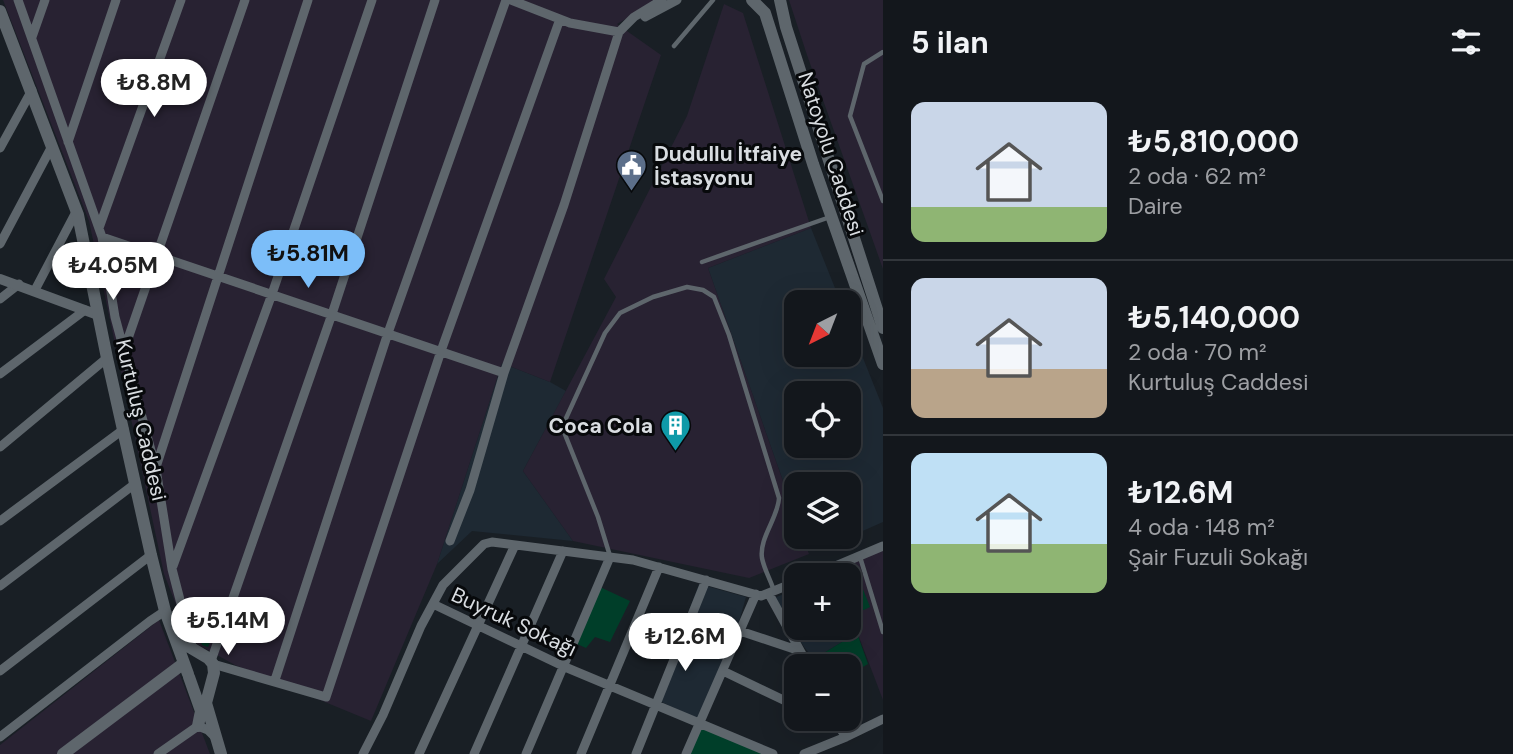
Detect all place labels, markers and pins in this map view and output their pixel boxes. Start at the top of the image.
pin: ₺8.8M [105,60,203,119]
place label: Dudullu İtfaiye İstasyonu [654,140,802,192]
public building icon: Dudullu İtfaiye İstasyonu [614,149,648,193]
pin: ₺5.81M [251,230,365,290]
pin: ₺4.05M [56,243,170,302]
building icon: Coca Cola [659,409,693,453]
place label: Coca Cola [548,412,653,440]
pin: ₺5.14M [171,598,285,657]
pin: ₺12.6M [628,614,742,673]

